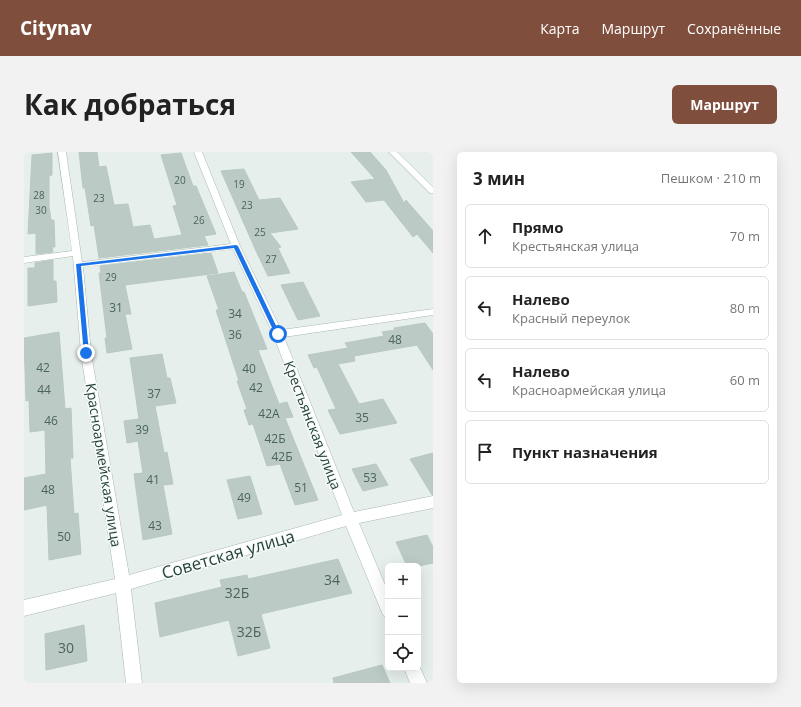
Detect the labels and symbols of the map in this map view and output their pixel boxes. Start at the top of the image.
house number: 20 [174,173,186,187]
house number: 19 [233,177,245,191]
house number: 28 [33,188,45,202]
house number: 23 [93,191,105,205]
house number: 23 [241,198,253,212]
house number: 30 [35,203,47,217]
house number: 26 [193,213,205,227]
house number: 25 [254,225,266,239]
house number: 27 [265,252,277,266]
house number: 29 [105,270,117,284]
house number: 31 [109,299,123,316]
house number: 34 [228,305,242,322]
route start [269,325,287,343]
house number: 36 [228,326,242,343]
house number: 48 [388,331,402,348]
route end [77,344,95,362]
street label: Крестьянская улица [280,358,346,492]
house number: 42 [36,359,50,376]
house number: 40 [242,360,256,377]
house number: 42 [249,379,263,396]
house number: 44 [37,381,51,398]
street label: Красноармейская улица [82,382,126,548]
house number: 37 [147,385,161,402]
house number: 42А [258,405,280,422]
house number: 35 [355,409,369,426]
house number: 46 [44,412,58,429]
house number: 39 [135,421,149,438]
house number: 42Б [264,430,286,447]
house number: 42Б [271,448,293,465]
house number: 53 [363,469,377,486]
house number: 41 [146,471,160,488]
house number: 51 [294,479,308,496]
house number: 48 [41,481,55,498]
house number: 49 [237,489,251,506]
house number: 43 [148,517,162,534]
street label: Советская улица [159,524,297,584]
house number: 50 [57,528,71,545]
house number: 34 [324,570,340,589]
house number: 32Б [225,583,249,602]
house number: 32Б [237,622,261,641]
house number: 30 [58,638,74,657]

